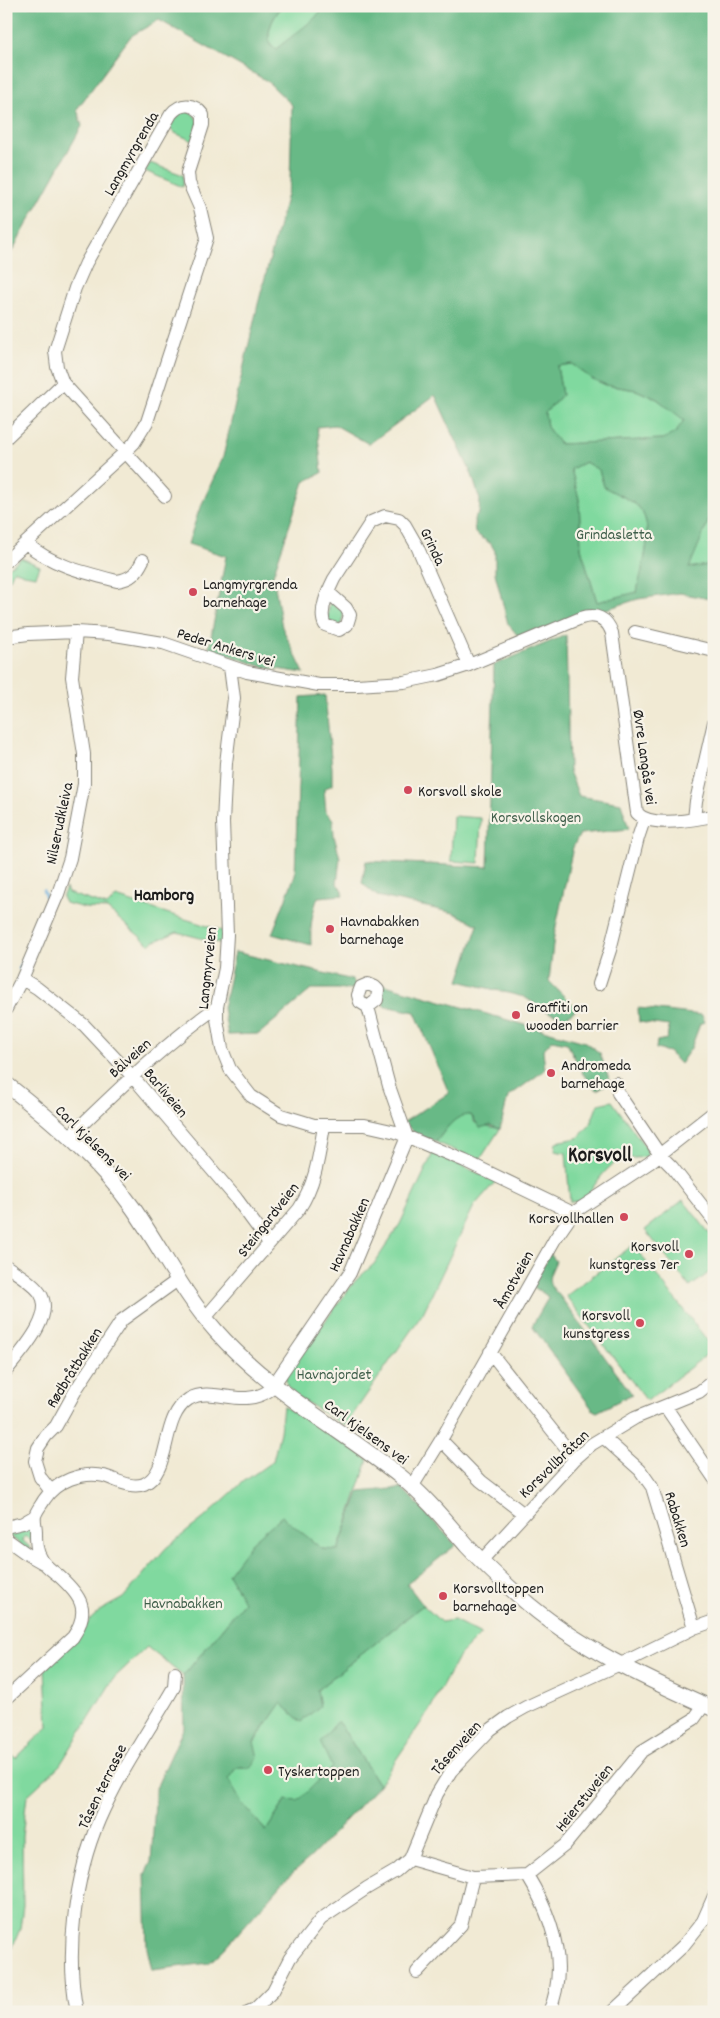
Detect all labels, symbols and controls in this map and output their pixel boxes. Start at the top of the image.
street label: Langmyrgrenda [99,107,166,201]
street label: Grinda [413,524,451,570]
park label: Grindasletta [576,524,653,547]
place label: Langmyrgrenda barnehage [203,574,298,615]
marker: Langmyrgrenda barnehage [187,586,199,598]
street label: Peder Ankers vei [174,623,277,674]
street label: Øvre Langås vei [625,708,662,806]
street label: Nilserudkleiva [41,780,80,867]
place label: Korsvoll skole [418,781,502,804]
marker: Korsvoll skole [402,784,414,796]
park label: Korsvollskogen [491,807,581,830]
district label: Hamborg [134,884,194,909]
place label: Havnabakken barnehage [340,911,419,952]
marker: Havnabakken barnehage [324,923,336,935]
street label: Langmyrveien [193,926,224,1011]
place label: Graffiti on wooden barrier [526,997,618,1038]
marker: Graffiti on wooden barrier [510,1009,522,1021]
street label: Bålveien [104,1033,157,1084]
place label: Andromeda barnehage [561,1055,631,1096]
street label: Barliveien [137,1064,193,1124]
marker: Andromeda barnehage [545,1067,557,1079]
street label: Carl Kjelsens vei [49,1100,136,1187]
district label: Korsvoll [568,1142,633,1172]
street label: Steingardveien [232,1178,306,1263]
street label: Havnabakken [324,1194,377,1276]
place label: Korsvollhallen [529,1208,614,1231]
marker: Korsvollhallen [618,1211,630,1223]
place label: Korsvoll kunstgress 7er [589,1236,679,1277]
street label: Åmotveien [490,1247,541,1314]
marker: Korsvoll kunstgress 7er [683,1248,695,1260]
place label: Korsvoll kunstgress [563,1305,630,1346]
marker: Korsvoll kunstgress [634,1317,646,1329]
street label: Rødbråtbakken [41,1324,109,1413]
park label: Havnajordet [297,1364,372,1387]
street label: Carl Kjelsens vei [319,1394,413,1472]
street label: Korsvollbråtan [514,1425,595,1504]
street label: Rabakken [657,1489,696,1550]
place label: Korsvolltoppen barnehage [453,1578,544,1619]
marker: Korsvolltoppen barnehage [437,1590,449,1602]
park label: Havnabakken [143,1593,223,1616]
street label: Tåsenveien [426,1716,488,1781]
street label: Tåsen terrasse [73,1741,134,1834]
street label: Heierstuveien [550,1760,620,1838]
place label: Tyskertoppen [278,1761,359,1784]
marker: Tyskertoppen [262,1764,274,1776]

